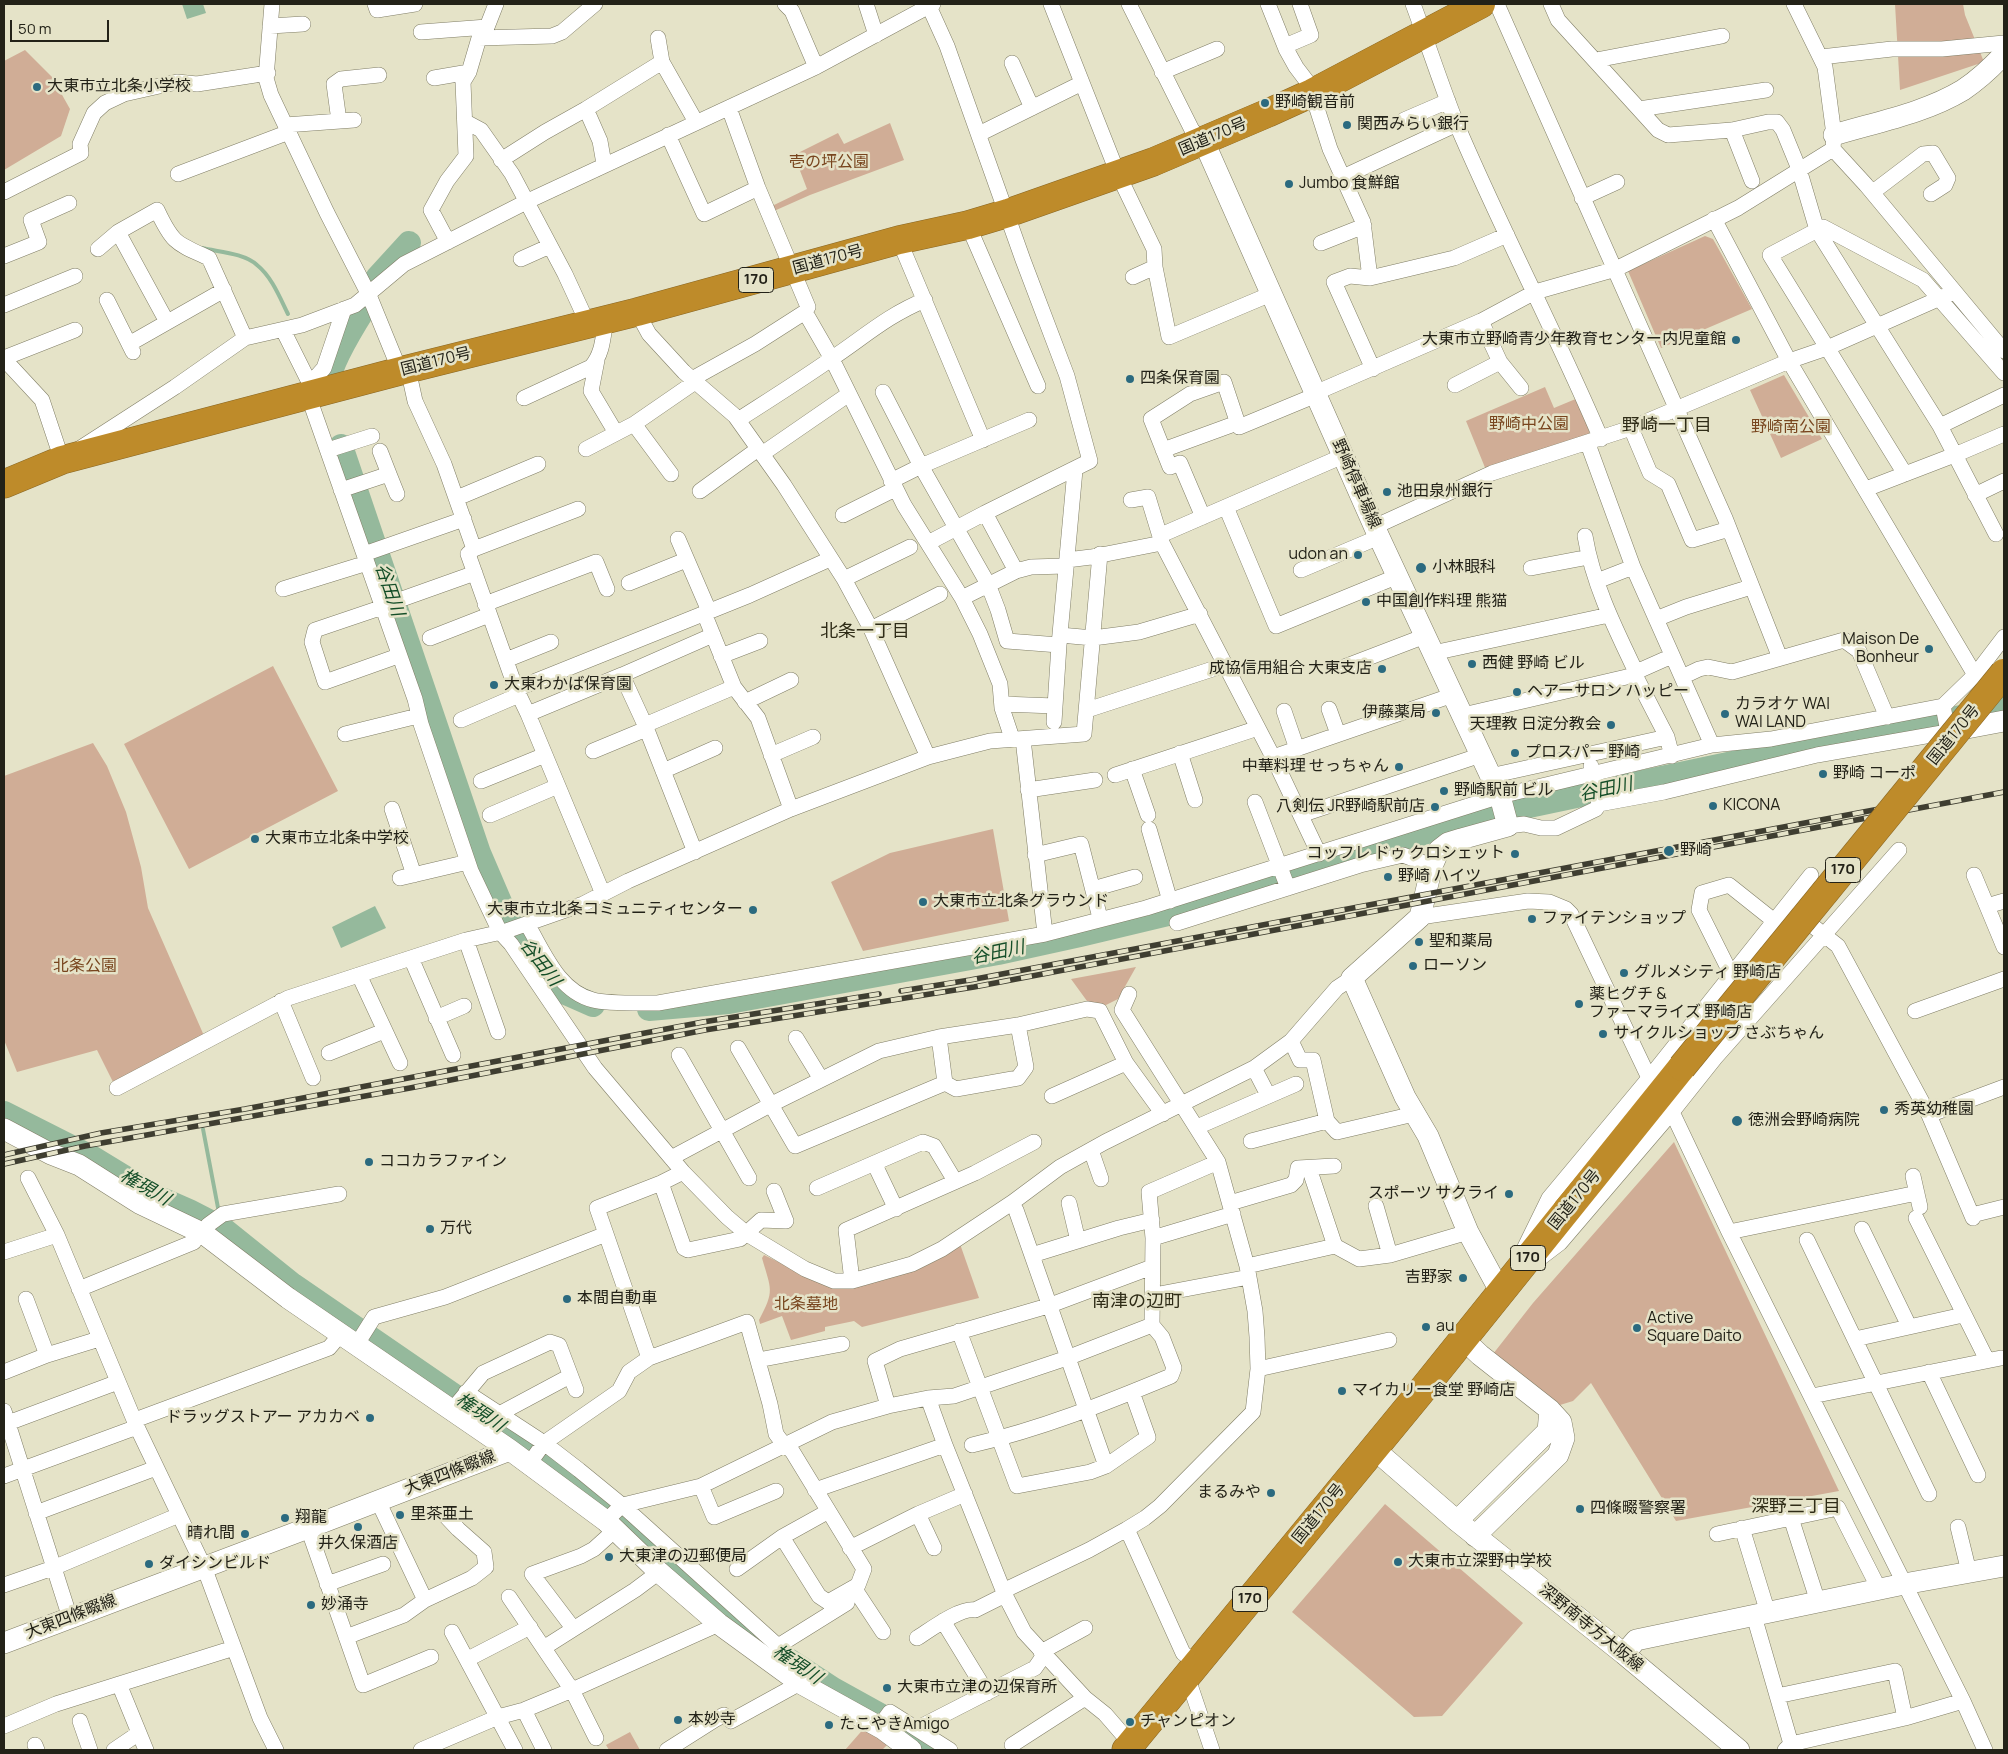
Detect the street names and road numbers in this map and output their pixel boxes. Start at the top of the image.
street label: 国道170号 [1176,114,1250,160]
street label: 国道170号 [791,241,865,279]
road number: 170 [738,268,774,292]
street label: 国道170号 [399,344,473,380]
street label: 野崎停車場線 [1328,436,1384,532]
street label: 国道170号 [1924,701,1984,769]
road number: 170 [1826,858,1860,882]
street label: 国道170号 [1545,1166,1605,1234]
road number: 170 [1510,1246,1546,1270]
street label: 大東四條畷線 [402,1447,498,1499]
street label: 国道170号 [1289,1480,1349,1548]
street label: 深野南寺方大阪線 [1535,1580,1647,1676]
road number: 170 [1232,1586,1268,1612]
street label: 大東四條畷線 [23,1591,119,1643]

